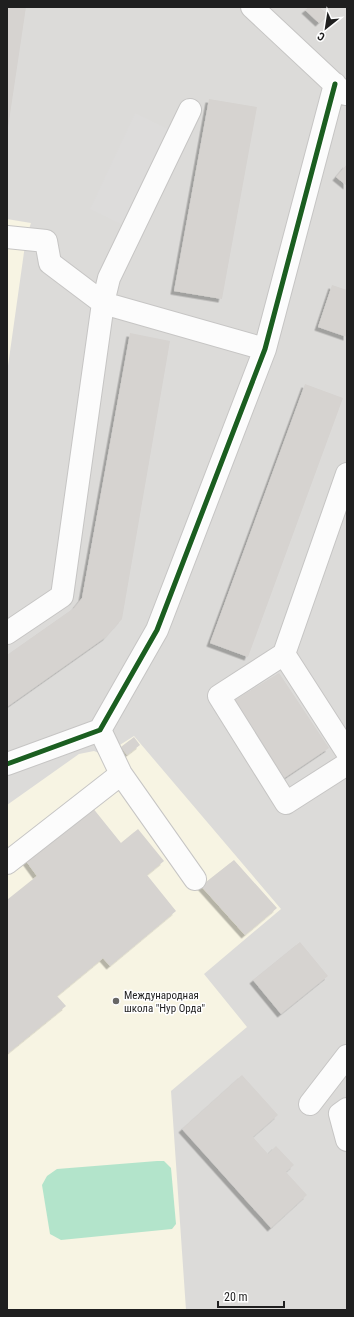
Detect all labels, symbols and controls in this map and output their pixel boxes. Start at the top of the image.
north arrow [306,8,346,48]
text: С [315,29,327,43]
place label: Международная школа "Нур Орда" [124,989,205,1015]
marker: Международная школа "Нур Орда" [111,996,121,1006]
scale bar [218,1283,284,1309]
text: 20 m [224,1290,248,1304]

